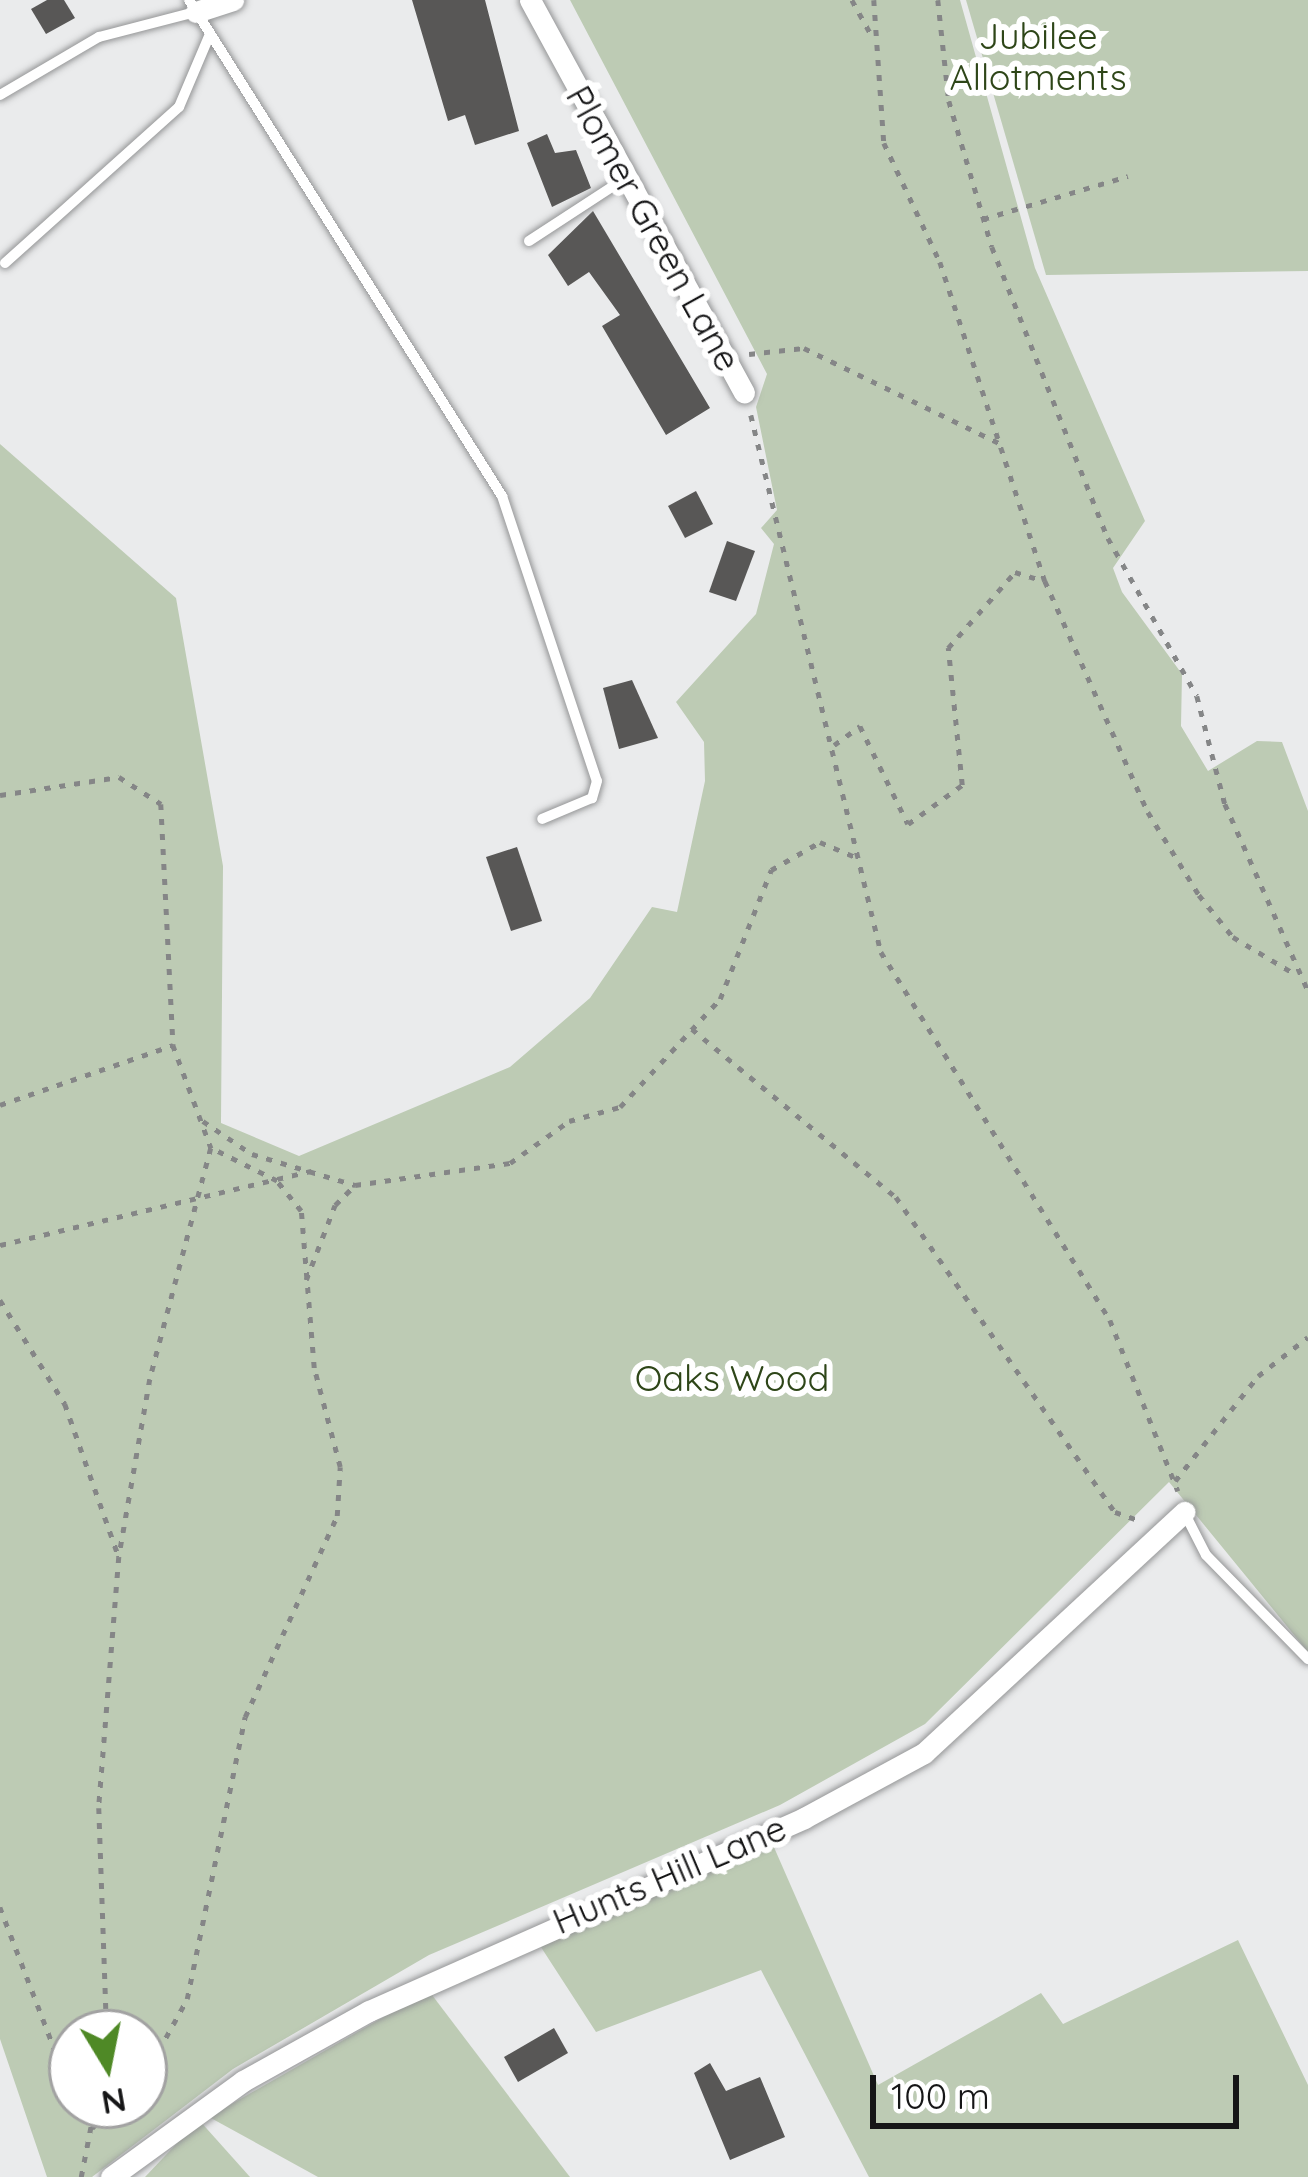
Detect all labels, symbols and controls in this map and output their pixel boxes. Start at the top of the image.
park label: Jubilee Allotments [949,13,1127,98]
street label: Plomer Green Lane [558,78,750,378]
park label: Oaks Wood [635,1356,829,1400]
street label: Hunts Hill Lane [546,1805,792,1943]
north arrow [48,2009,168,2129]
scale bar [876,2051,1245,2125]
text: 100 m [891,2073,990,2118]
text: N [98,2080,129,2124]

